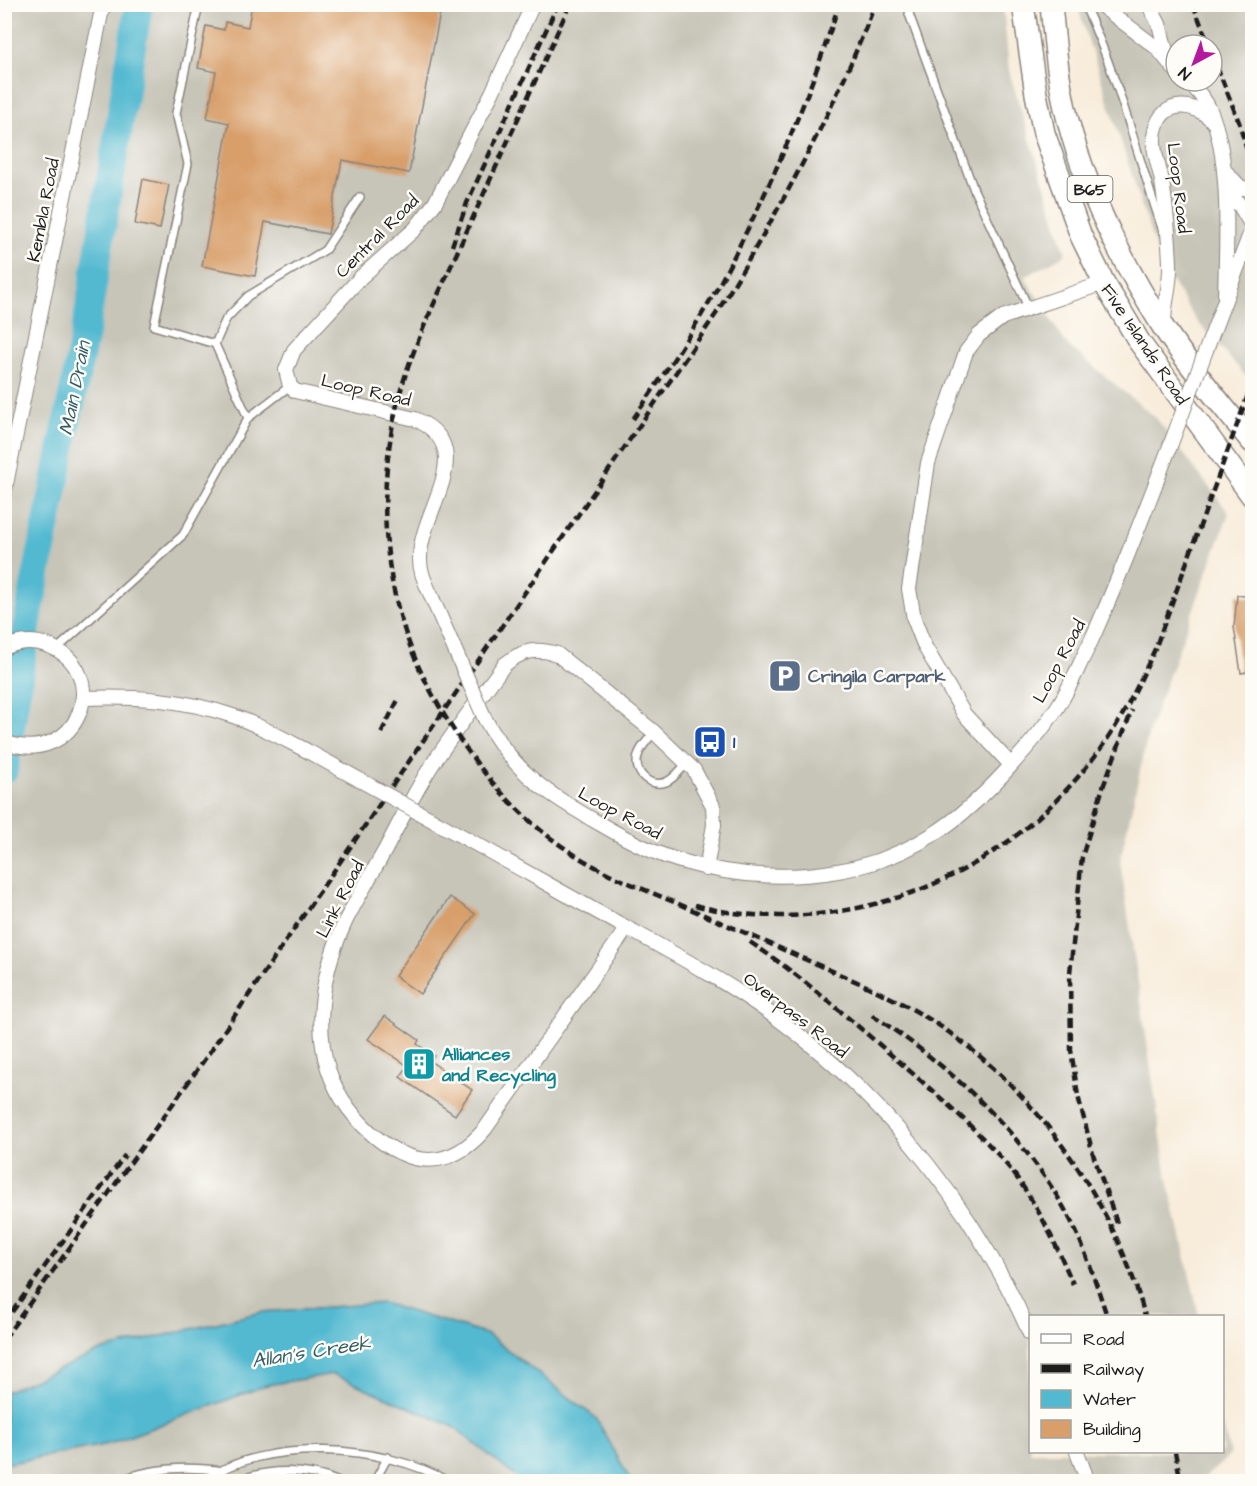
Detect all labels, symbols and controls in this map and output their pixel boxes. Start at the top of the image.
north arrow [1164,33,1224,93]
text: N [1174,62,1196,85]
street label: Loop Road [1161,141,1196,235]
street label: Kembla Road [21,156,66,264]
road number: B65 [1068,176,1112,202]
street label: Central Road [330,189,425,284]
street label: Five Islands Road [1095,279,1194,410]
water label: Main Drain [52,337,98,437]
street label: Loop Road [319,368,413,413]
street label: Loop Road [1027,615,1092,707]
parking icon: Cringila Carpark [767,658,803,694]
place label: Cringila Carpark [808,664,947,690]
bus stop icon: 1 [692,724,728,760]
place label: 1 [733,730,736,755]
street label: Loop Road [574,781,666,846]
street label: Link Road [310,856,371,942]
street label: Overpass Road [738,966,853,1064]
place label: Alliances and Recycling [441,1042,556,1089]
building icon: Alliances and Recycling [401,1046,437,1082]
legend [1029,1315,1224,1453]
text: Road [1083,1327,1124,1352]
water label: Allan's Creek [250,1329,373,1375]
text: Railway [1083,1357,1144,1383]
text: Water [1083,1387,1136,1412]
text: Building [1083,1417,1141,1443]

